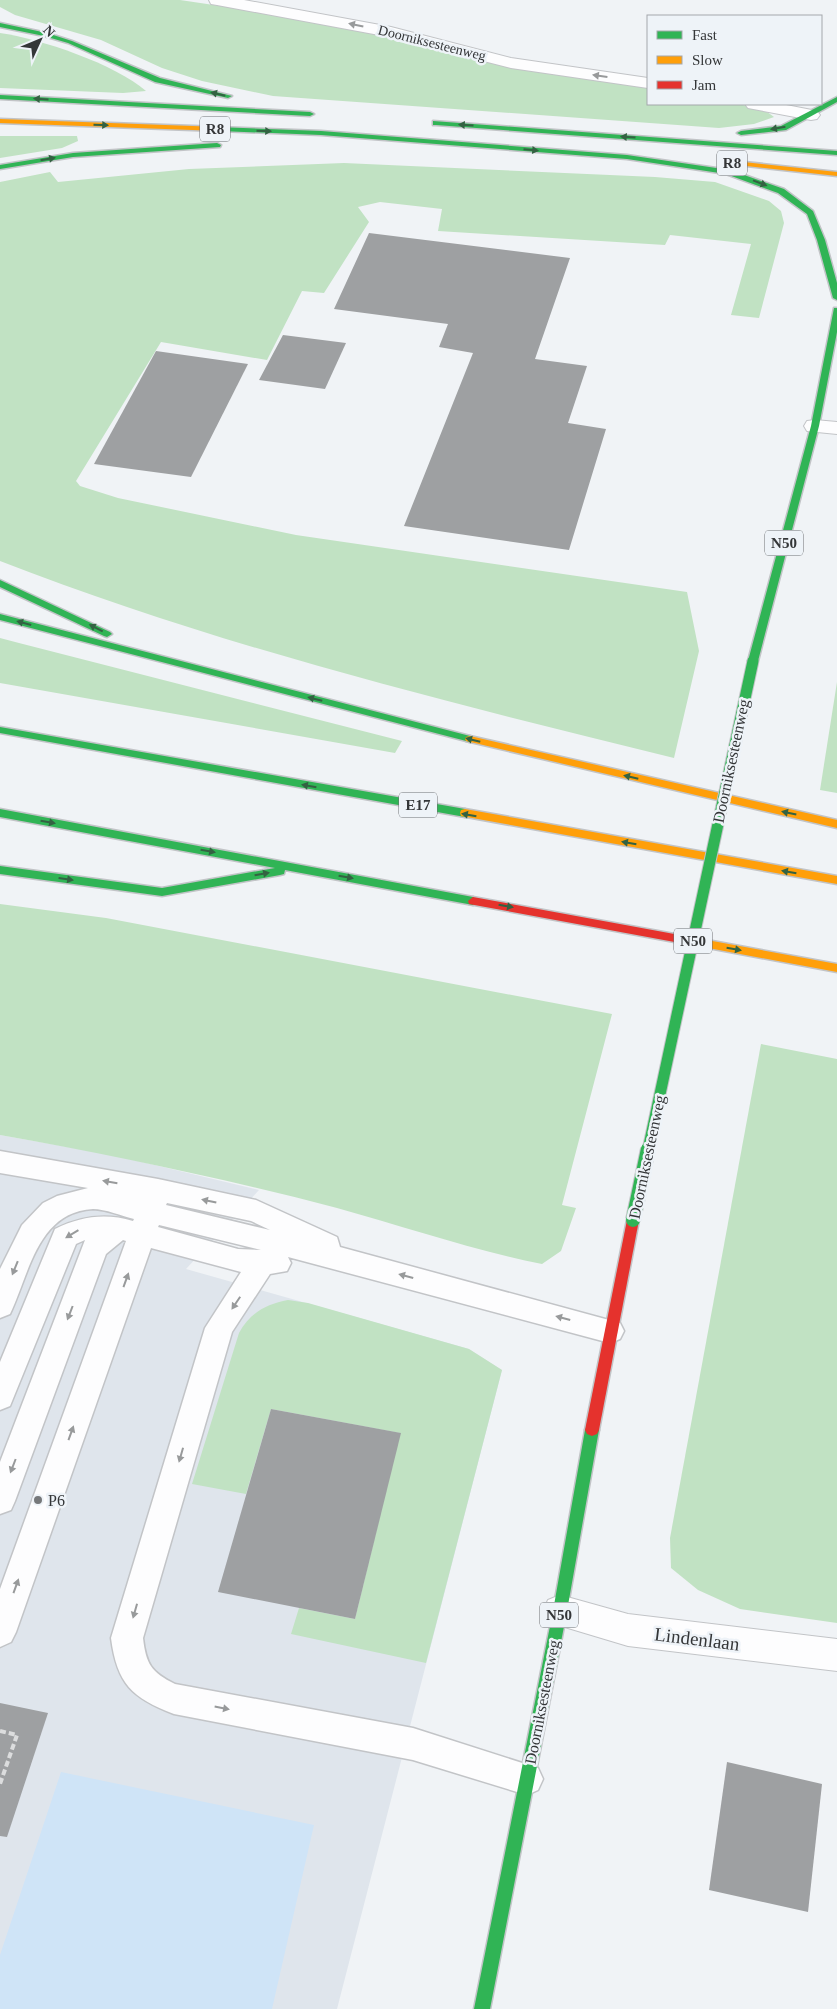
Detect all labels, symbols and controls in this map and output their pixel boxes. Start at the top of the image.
north arrow [15,15,65,65]
legend [647,15,822,105]
one-way arrow [347,20,363,28]
text: N [40,22,58,40]
street label: Doorniksesteenweg [377,22,487,64]
text: Fast [692,27,718,43]
text: Slow [692,52,723,68]
one-way arrow [592,72,608,80]
text: Jam [692,77,716,93]
one-way arrow [211,90,226,98]
one-way arrow [33,94,49,102]
road number: R8 [200,116,230,142]
one-way arrow [93,121,109,129]
one-way arrow [458,121,474,129]
one-way arrow [770,125,786,133]
one-way arrow [256,127,272,135]
one-way arrow [620,132,636,140]
one-way arrow [524,146,540,154]
road number: R8 [717,150,747,176]
one-way arrow [40,155,56,163]
one-way arrow [753,179,768,187]
road number: N50 [765,530,803,556]
one-way arrow [16,619,31,627]
one-way arrow [89,624,103,632]
one-way arrow [308,695,323,703]
street label: Doorniksesteenweg [710,698,753,825]
one-way arrow [465,736,480,744]
one-way arrow [623,773,639,781]
one-way arrow [301,781,317,789]
road number: E17 [399,792,437,818]
one-way arrow [782,809,797,817]
one-way arrow [461,810,477,818]
one-way arrow [40,818,56,826]
one-way arrow [621,839,637,847]
one-way arrow [200,848,216,856]
one-way arrow [781,867,797,875]
one-way arrow [254,870,270,878]
one-way arrow [338,873,354,881]
one-way arrow [58,875,74,883]
one-way arrow [498,903,514,911]
road number: N50 [674,928,712,954]
one-way arrow [727,945,743,953]
street label: Doorniksesteenweg [626,1094,669,1221]
one-way arrow [102,1177,118,1185]
one-way arrow [201,1197,216,1205]
one-way arrow [65,1230,78,1239]
one-way arrow [11,1261,19,1276]
one-way arrow [398,1271,413,1279]
one-way arrow [122,1272,130,1287]
one-way arrow [231,1296,241,1310]
one-way arrow [66,1306,73,1321]
one-way arrow [555,1314,570,1322]
one-way arrow [68,1425,75,1440]
one-way arrow [177,1447,185,1462]
one-way arrow [9,1458,16,1473]
place label: P6 [48,1492,65,1509]
marker: P6 [32,1494,44,1506]
one-way arrow [13,1578,21,1593]
road number: N50 [540,1602,578,1628]
one-way arrow [131,1603,139,1618]
street label: Lindenlaan [653,1623,741,1655]
street label: Doorniksesteenweg [522,1638,563,1766]
one-way arrow [215,1704,230,1712]

